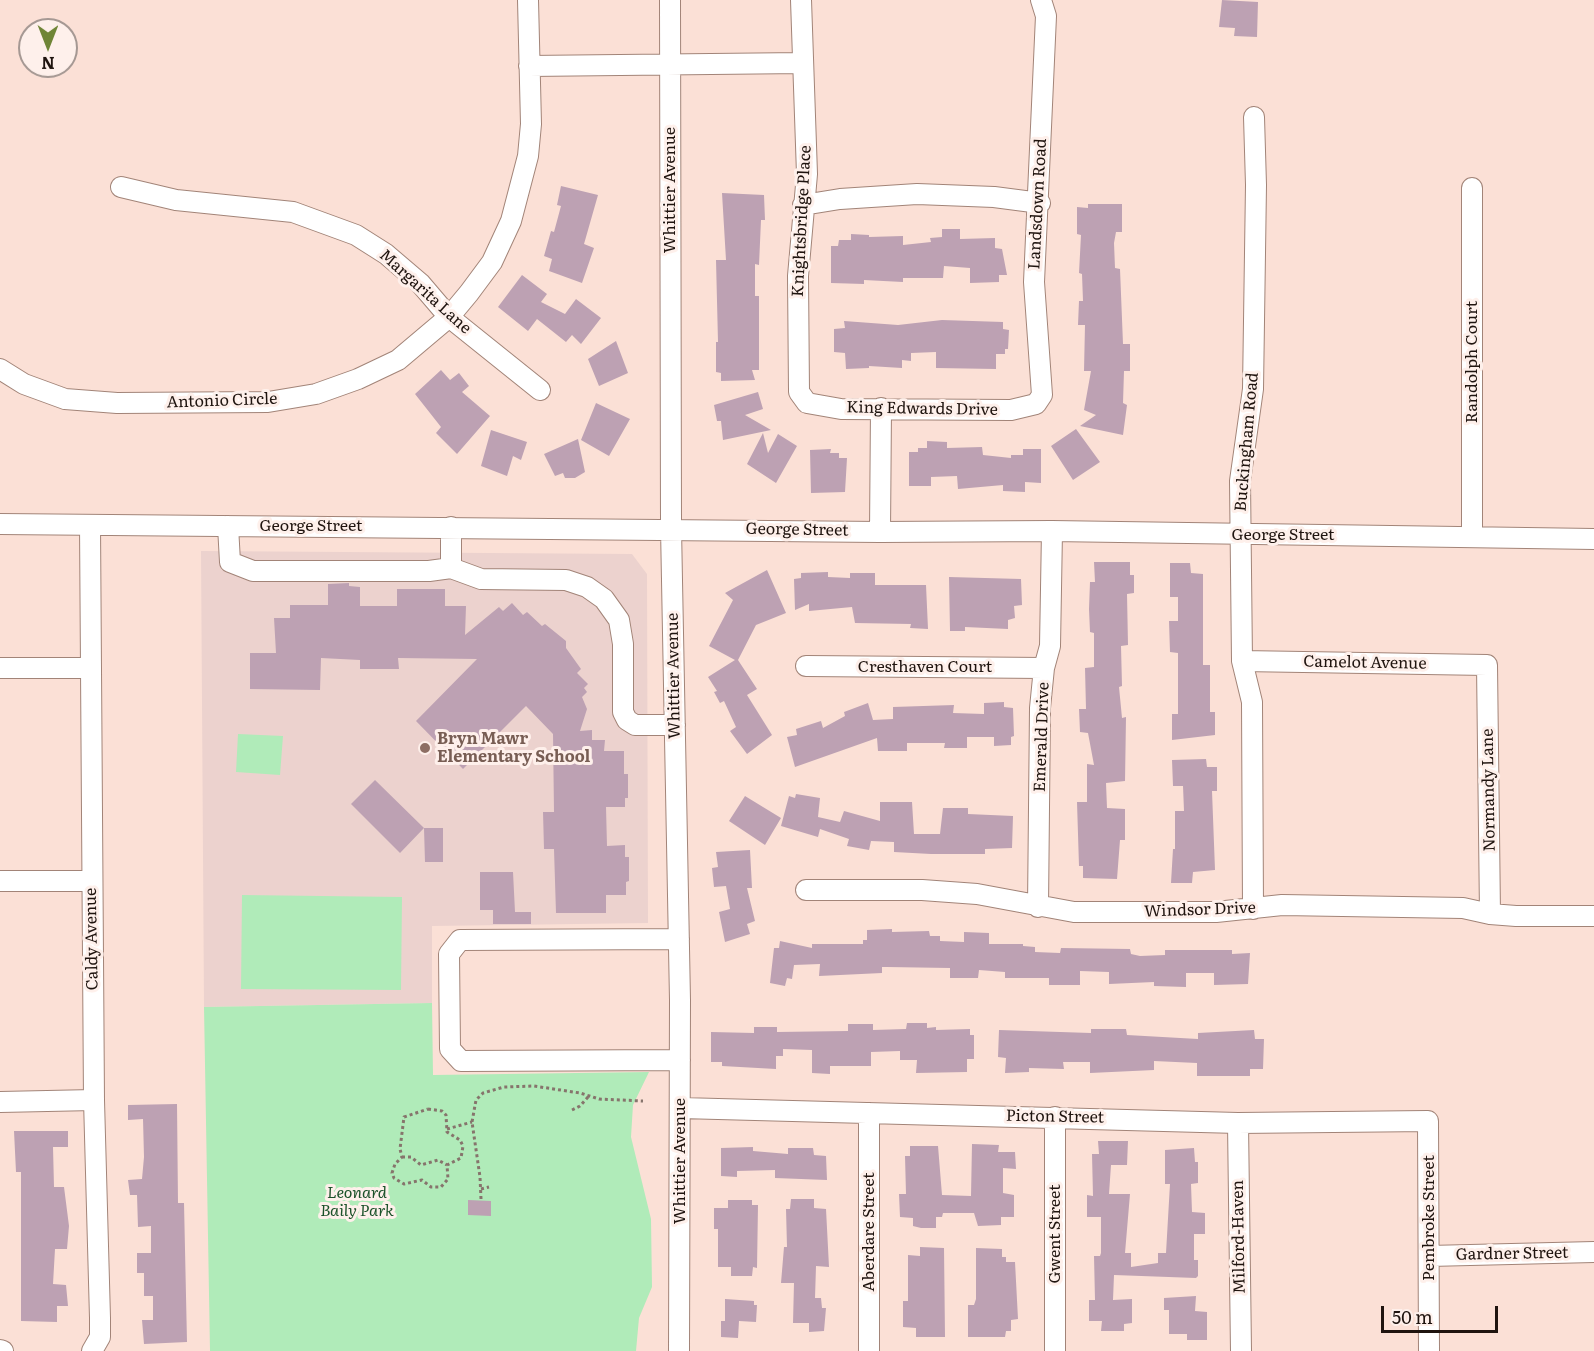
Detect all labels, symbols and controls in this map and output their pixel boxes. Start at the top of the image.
north arrow [18,18,78,78]
text: N [41,52,55,76]
street label: Whittier Avenue [660,127,680,253]
street label: Landsdown Road [1025,138,1051,270]
street label: Knightsbridge Place [788,145,816,297]
street label: Margarita Lane [375,246,475,338]
street label: Randolph Court [1462,301,1482,423]
street label: Buckingham Road [1231,372,1263,512]
street label: Antonio Circle [166,389,278,413]
street label: King Edwards Drive [846,398,998,420]
street label: George Street [260,516,362,536]
street label: George Street [745,520,849,540]
street label: George Street [1232,525,1334,545]
street label: Whittier Avenue [663,613,685,739]
street label: Camelot Avenue [1303,652,1427,674]
street label: Cresthaven Court [858,657,992,677]
street label: Emerald Drive [1030,682,1054,792]
street label: Normandy Lane [1478,728,1500,852]
place label: Bryn Mawr Elementary School [437,729,590,767]
marker: Bryn Mawr Elementary School [418,741,432,755]
street label: Caldy Avenue [82,887,102,991]
street label: Windsor Drive [1144,898,1256,922]
street label: Whittier Avenue [670,1098,690,1224]
street label: Picton Street [1006,1107,1104,1127]
street label: Pembroke Street [1419,1155,1439,1281]
street label: Aberdare Street [859,1172,879,1292]
street label: Milford-Haven [1228,1180,1250,1294]
park label: Leonard Baily Park [320,1183,394,1221]
street label: Gwent Street [1045,1184,1065,1284]
street label: Gardner Street [1455,1243,1569,1265]
scale bar [1384,1294,1501,1332]
text: 50 m [1392,1303,1433,1330]

